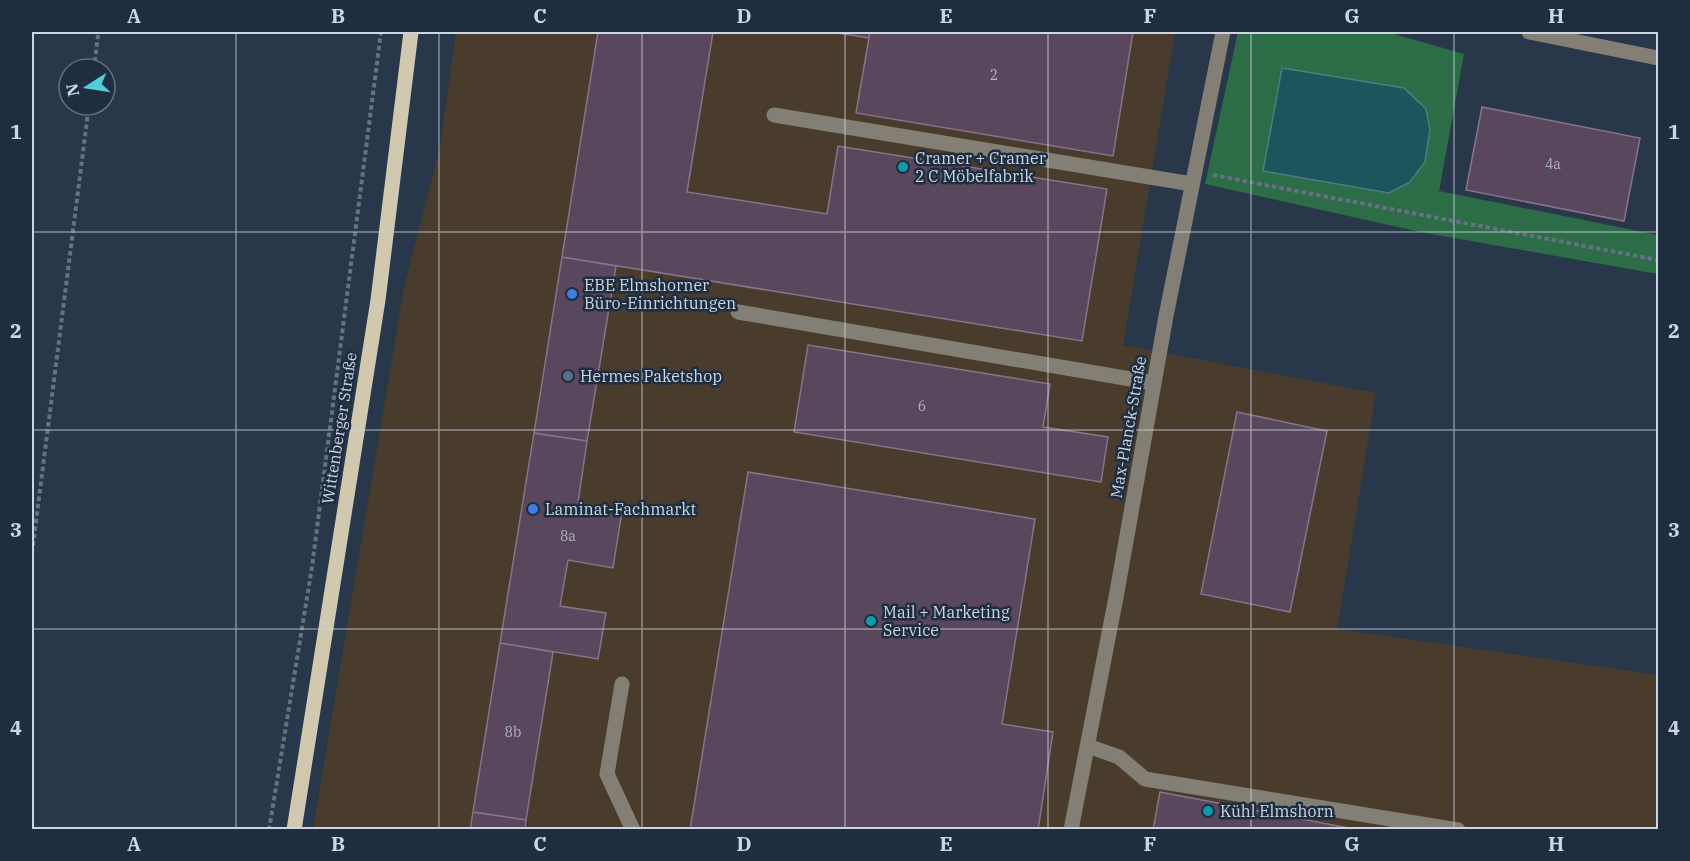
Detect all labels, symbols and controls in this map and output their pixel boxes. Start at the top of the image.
text: A [127,2,141,29]
text: B [331,2,345,29]
text: C [533,2,547,29]
text: D [736,2,752,29]
text: E [939,2,953,29]
text: F [1144,2,1156,29]
text: G [1344,2,1360,29]
text: H [1548,2,1564,29]
north arrow [57,57,117,117]
house number: 2 [990,66,998,84]
text: N [61,82,83,98]
text: 1 [10,118,22,145]
text: 1 [1668,118,1680,145]
place label: Cramer + Cramer 2 C Möbelfabrik [915,148,1046,186]
house number: 4a [1545,155,1561,173]
marker: Cramer + Cramer 2 C Möbelfabrik [896,160,910,174]
place label: EBE Elmshorner Büro-Einrichtungen [584,275,736,313]
marker: EBE Elmshorner Büro-Einrichtungen [565,287,579,301]
text: 2 [10,317,22,344]
text: 2 [1668,317,1680,344]
street label: Wittenberger Straße [317,351,361,505]
street label: Max-Planck-Straße [1106,354,1150,500]
place label: Hermes Paketshop [580,366,722,386]
marker: Hermes Paketshop [561,369,575,383]
house number: 6 [918,397,926,415]
place label: Laminat-Fachmarkt [545,499,697,519]
marker: Laminat-Fachmarkt [526,502,540,516]
text: 3 [10,516,22,543]
text: 3 [1668,516,1680,543]
house number: 8a [560,527,576,545]
place label: Mail + Marketing Service [883,602,1010,640]
marker: Mail + Marketing Service [864,614,878,628]
text: 4 [10,714,22,741]
text: 4 [1668,714,1680,741]
house number: 8b [505,723,521,741]
place label: Kühl Elmshorn [1220,801,1334,821]
marker: Kühl Elmshorn [1201,804,1215,818]
text: A [127,830,141,857]
text: B [331,830,345,857]
text: C [533,830,547,857]
text: D [736,830,752,857]
text: E [939,830,953,857]
text: F [1144,830,1156,857]
text: G [1344,830,1360,857]
text: H [1548,830,1564,857]

